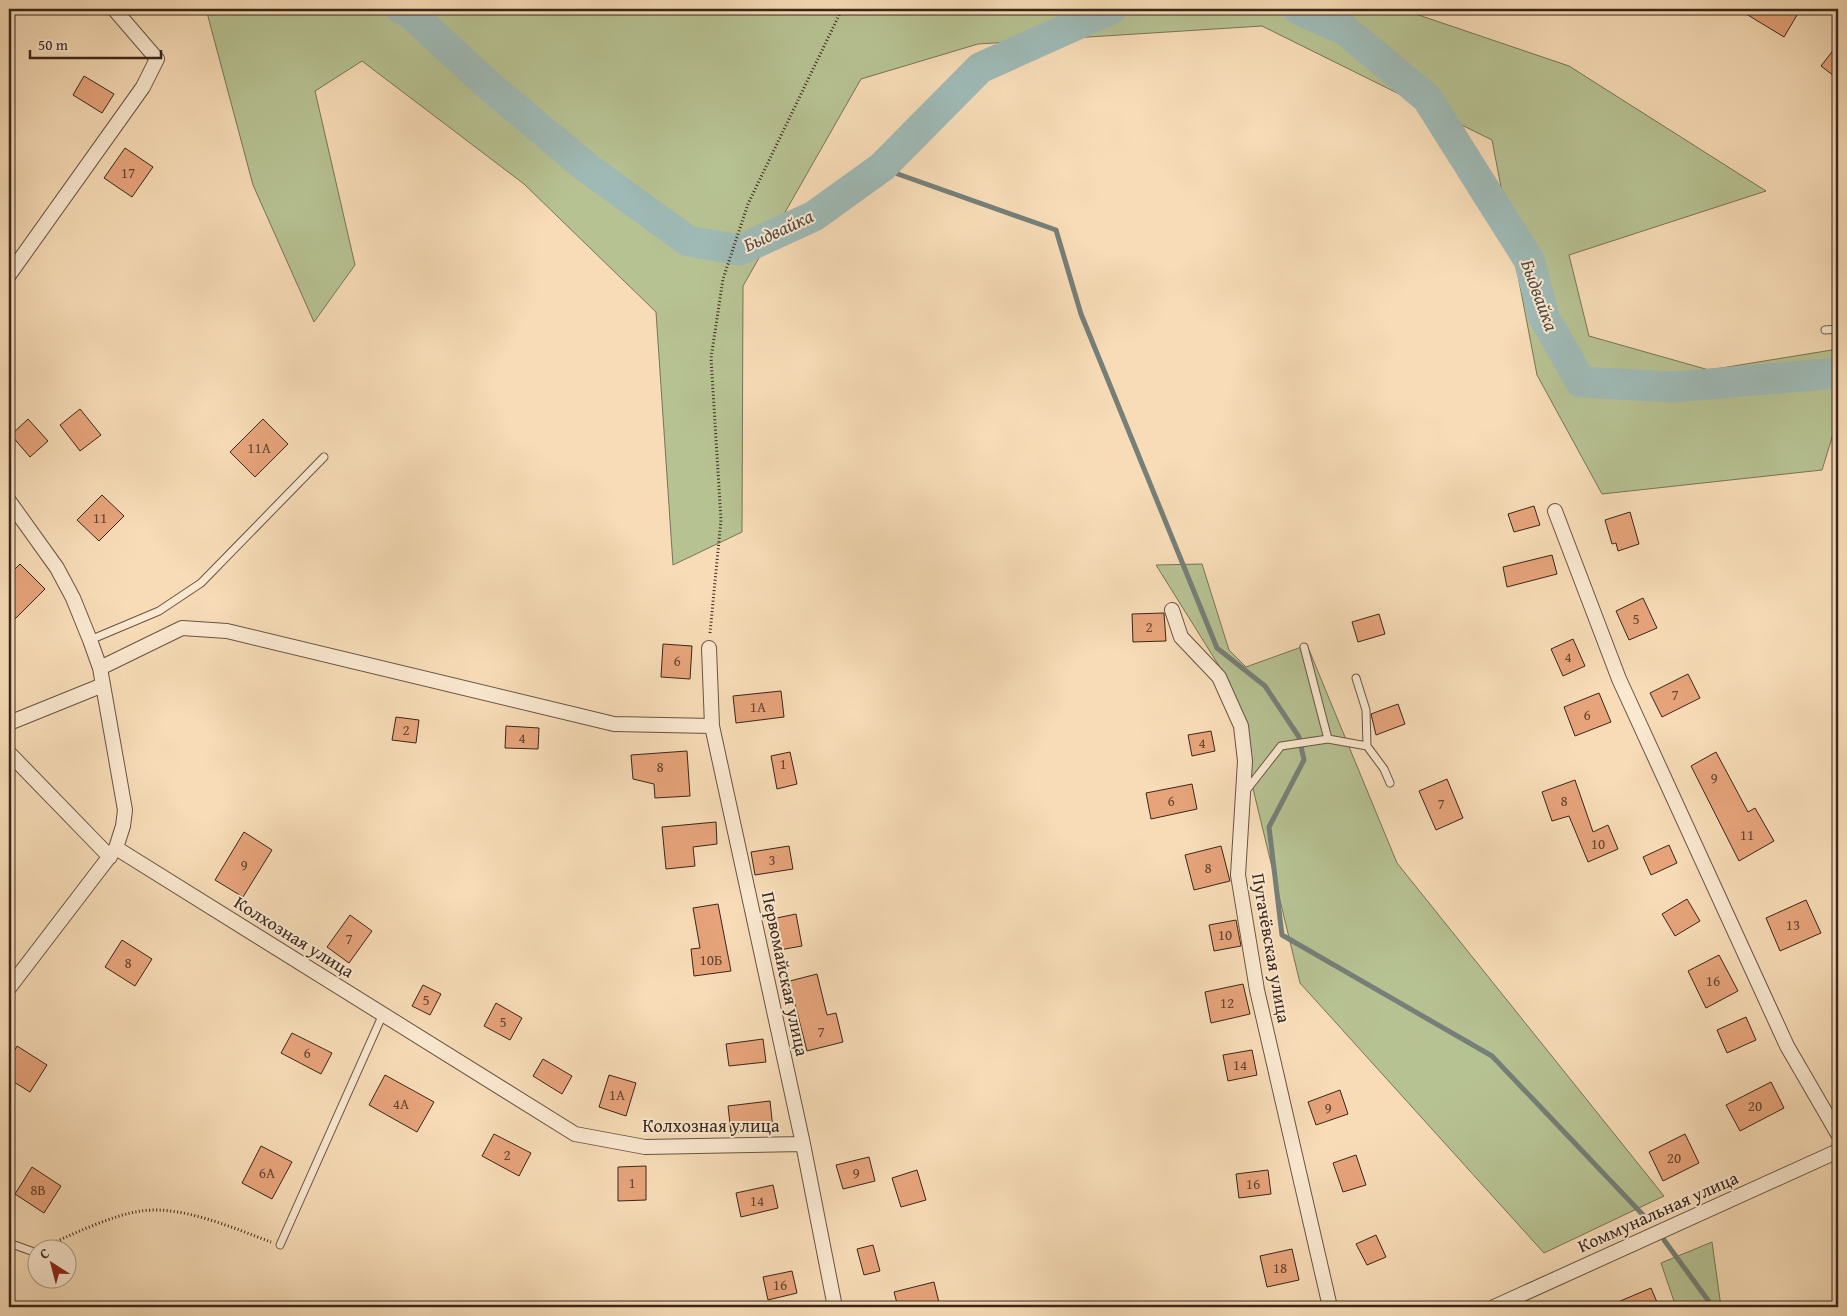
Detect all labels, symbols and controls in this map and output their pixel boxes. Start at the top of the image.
scale bar [30,28,161,60]
text: 50 m [38,34,69,55]
house number: 17 [121,162,135,183]
water label: Быдвайка [738,201,818,258]
water label: Быдвайка [1514,255,1566,335]
house number: 11А [247,437,271,458]
house number: 11 [93,507,107,528]
house number: 5 [1632,608,1640,629]
house number: 2 [1145,616,1153,637]
house number: 4 [1564,646,1572,667]
house number: 6 [673,650,681,671]
house number: 7 [1671,684,1679,705]
house number: 1А [750,696,766,717]
house number: 6 [1583,704,1591,725]
house number: 2 [402,719,410,740]
house number: 4 [518,727,526,748]
house number: 4 [1198,732,1206,753]
house number: 1 [779,753,787,774]
house number: 8 [656,756,664,777]
house number: 9 [1710,767,1718,788]
house number: 6 [1167,790,1175,811]
house number: 8 [1560,790,1568,811]
house number: 7 [1437,793,1445,814]
house number: 11 [1740,824,1754,845]
house number: 10 [1591,833,1605,854]
house number: 3 [768,849,776,870]
house number: 9 [240,854,248,875]
house number: 8 [1204,857,1212,878]
street label: Пугачёвская улица [1245,871,1298,1025]
street label: Колхозная улица [229,889,360,985]
street label: Первомайская улица [755,889,816,1059]
house number: 13 [1786,914,1800,935]
house number: 10 [1218,924,1232,945]
house number: 7 [345,928,353,949]
house number: 10Б [700,949,722,970]
house number: 8 [124,952,132,973]
house number: 16 [1706,970,1720,991]
house number: 5 [422,989,430,1010]
house number: 12 [1220,992,1234,1013]
house number: 5 [499,1011,507,1032]
house number: 7 [817,1021,825,1042]
house number: 6 [303,1042,311,1063]
house number: 14 [1233,1054,1247,1075]
house number: 1А [609,1084,625,1105]
house number: 4А [393,1093,409,1114]
house number: 20 [1748,1095,1762,1116]
house number: 9 [1324,1097,1332,1118]
street label: Колхозная улица [643,1112,780,1139]
house number: 2 [503,1144,511,1165]
house number: 20 [1667,1147,1681,1168]
house number: 6А [259,1162,275,1183]
house number: 9 [852,1162,860,1183]
street label: Коммунальная улица [1573,1164,1743,1259]
house number: 1 [628,1172,636,1193]
house number: 16 [1246,1173,1260,1194]
house number: 8В [30,1179,46,1200]
house number: 14 [750,1190,764,1211]
north arrow [28,1238,78,1288]
text: С [35,1243,54,1264]
house number: 18 [1273,1257,1287,1278]
house number: 16 [773,1274,787,1295]

